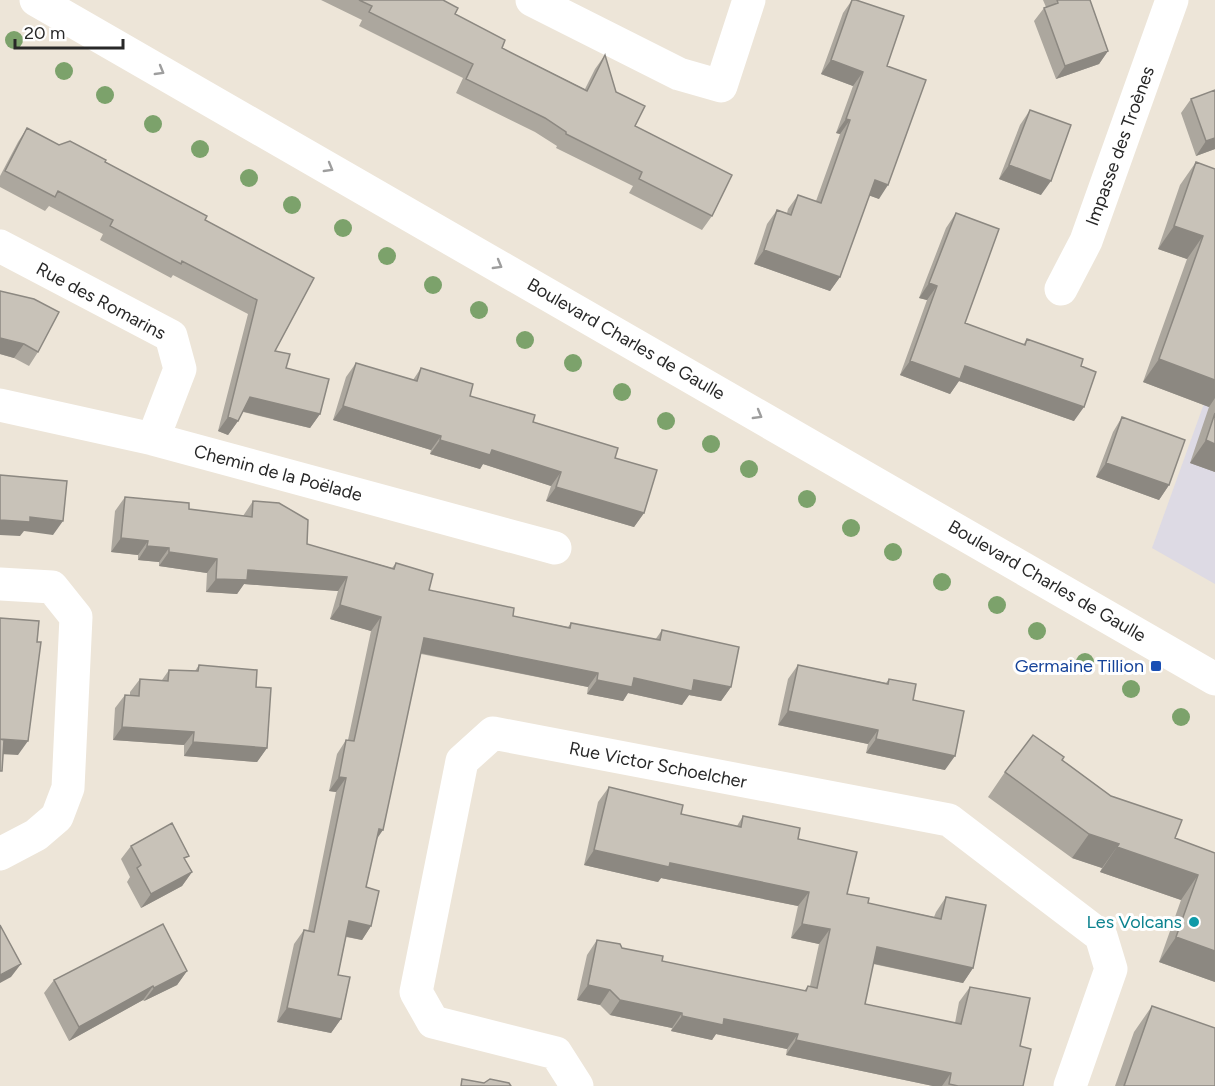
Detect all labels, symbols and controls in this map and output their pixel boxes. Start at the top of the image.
scale bar [15,12,123,50]
text: 20 m [24,22,65,44]
street label: Impasse des Troènes [1081,63,1159,229]
one-way arrow [154,64,164,75]
one-way arrow [323,161,333,172]
street label: Rue des Romarins [32,258,170,344]
one-way arrow [492,258,502,270]
street label: Boulevard Charles de Gaulle [523,273,729,405]
one-way arrow [752,408,762,419]
street label: Chemin de la Poëlade [191,440,365,506]
street label: Boulevard Charles de Gaulle [944,515,1150,647]
place label: Germaine Tillion [1015,655,1144,677]
marker: Germaine Tillion [1149,659,1163,673]
street label: Rue Victor Schoelcher [567,737,749,793]
place label: Les Volcans [1086,911,1182,933]
marker: Les Volcans [1187,915,1201,929]

